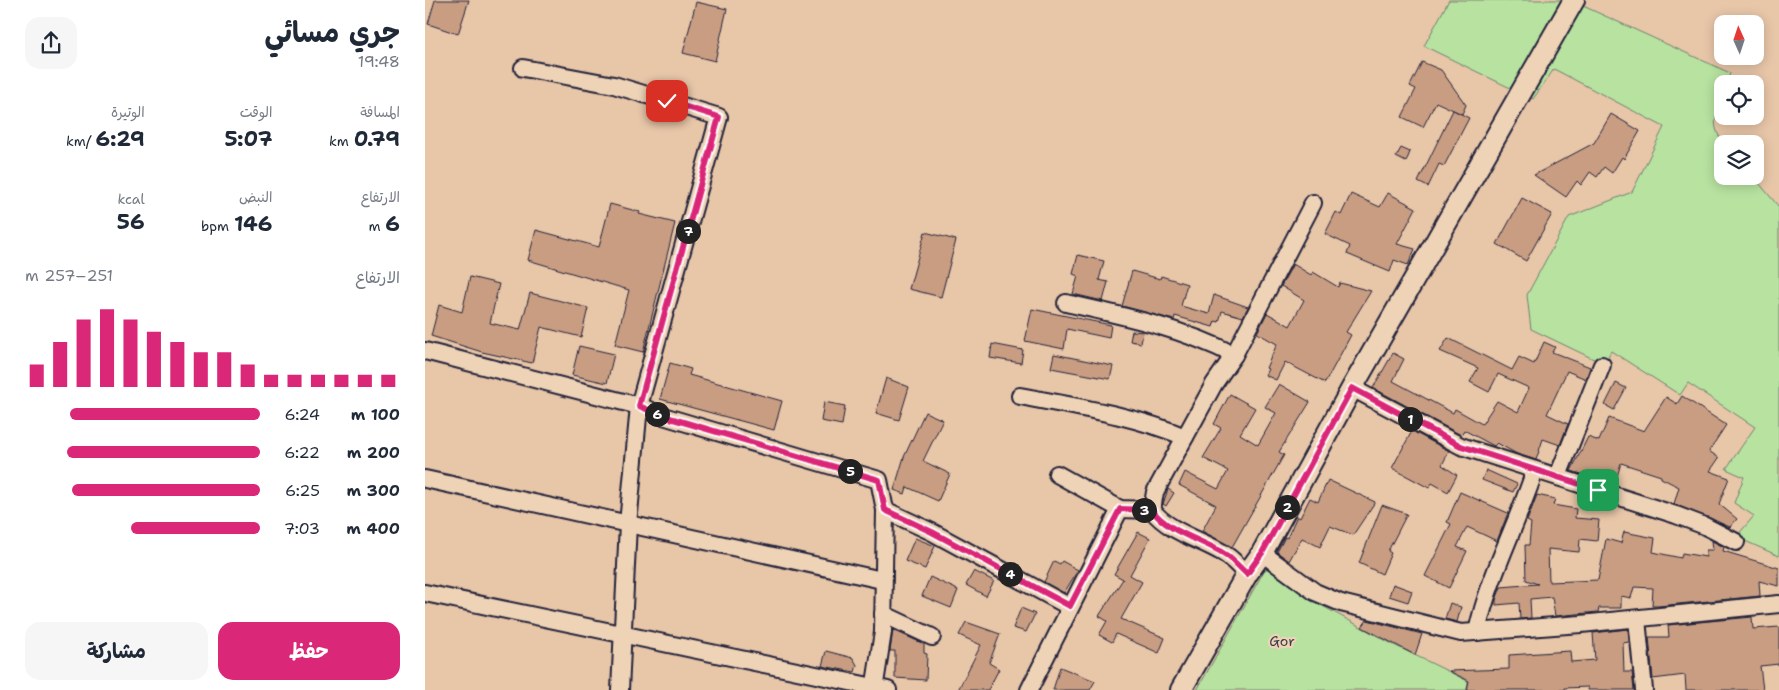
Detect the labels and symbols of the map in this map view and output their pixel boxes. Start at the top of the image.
north arrow [1714,15,1764,65]
pin [646,80,688,122]
pin: 7 [675,218,701,244]
pin: 6 [645,402,669,426]
pin: 1 [1397,406,1423,432]
pin: 5 [837,458,863,484]
pin [1577,469,1619,511]
pin: 2 [1275,494,1299,520]
pin: 3 [1131,498,1157,522]
pin: 4 [997,562,1023,586]
park label: Gor [1269,632,1295,650]

